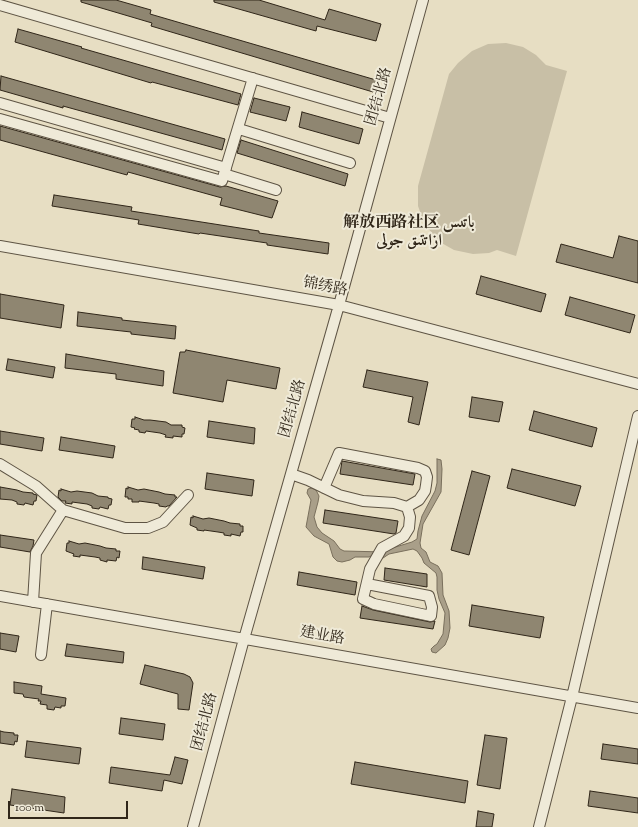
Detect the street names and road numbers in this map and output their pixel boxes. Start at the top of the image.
street label: 团结北路 [363,66,397,128]
street label: 锦绣路 [301,275,349,301]
street label: 团结北路 [277,378,311,440]
street label: 建业路 [298,624,346,650]
street label: 团结北路 [190,691,222,753]

